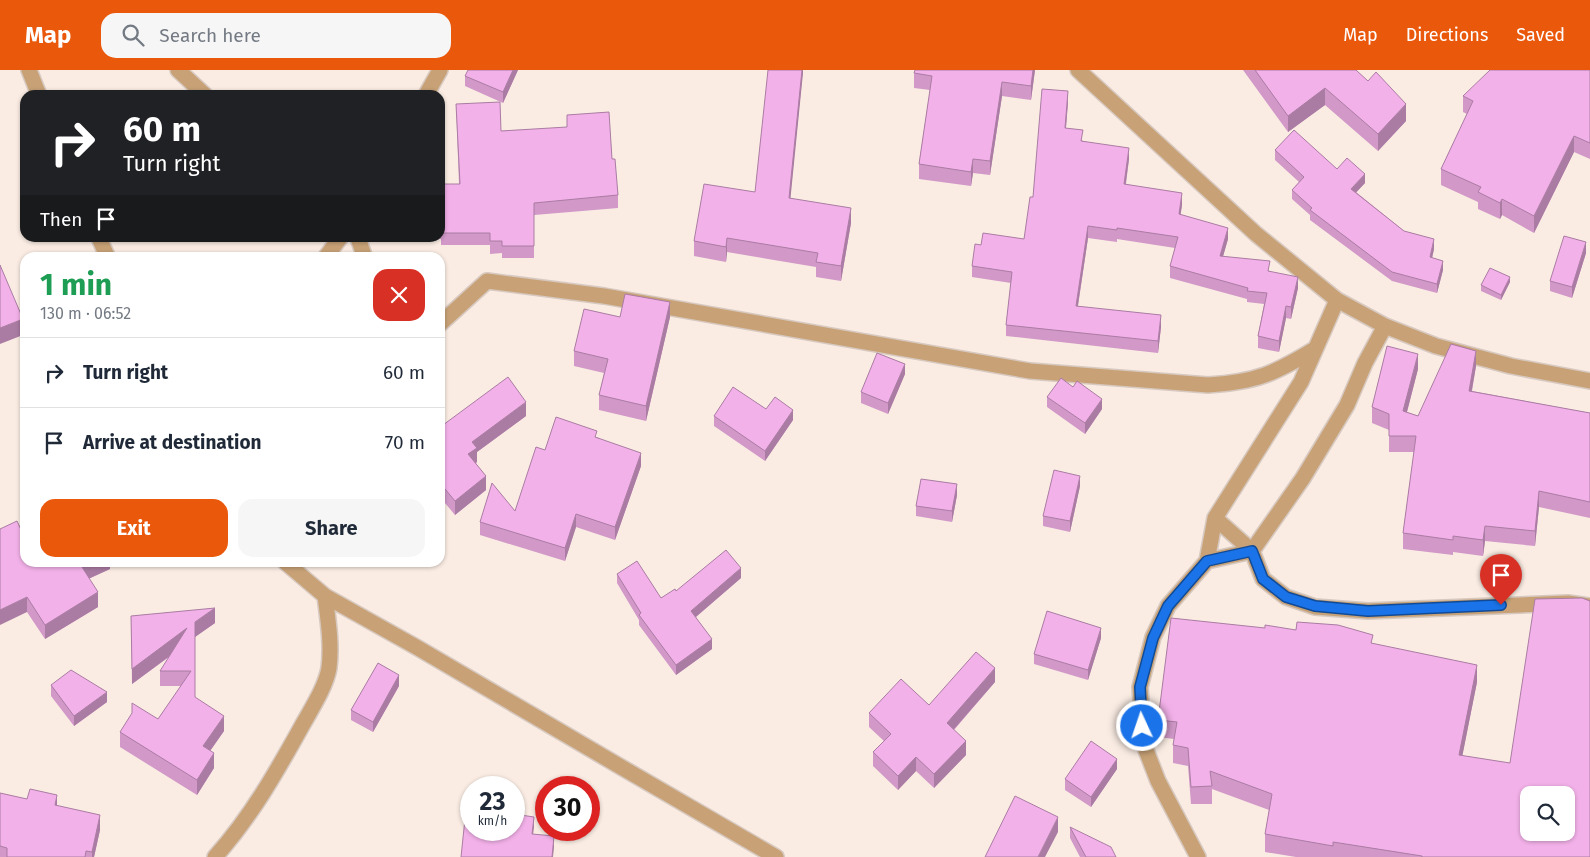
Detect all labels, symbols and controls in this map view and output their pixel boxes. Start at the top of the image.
search box [101,13,451,58]
text: Map [25,21,71,49]
icon: search [119,21,147,49]
text: Search here [159,24,261,47]
text: Map [1343,24,1378,46]
text: Directions [1406,24,1488,46]
text: Saved [1516,24,1565,46]
text: 60 m [123,108,201,150]
icon: right [40,110,105,175]
text: Turn right [123,150,220,177]
icon: arrive [92,205,120,233]
text: Then [40,208,82,231]
text: 1 min [40,267,112,303]
button: close [373,269,425,321]
text: 130 m · 06:52 [40,304,131,323]
icon: right [40,359,68,387]
text: Turn right [83,361,168,384]
text: 60 m [383,361,425,384]
icon: arrive [40,429,68,457]
text: Arrive at destination [83,431,262,454]
text: 70 m [385,431,425,454]
button: Exit [40,499,228,557]
button: Share [238,499,425,557]
pin [1480,554,1522,605]
icon: arrive [1487,561,1515,589]
position arrow [1115,699,1167,751]
speed limit sign: 30 [535,776,600,841]
map controls [1520,786,1575,841]
button: search [1520,786,1575,841]
text: 23 [480,787,505,817]
text: km/h [478,814,507,828]

